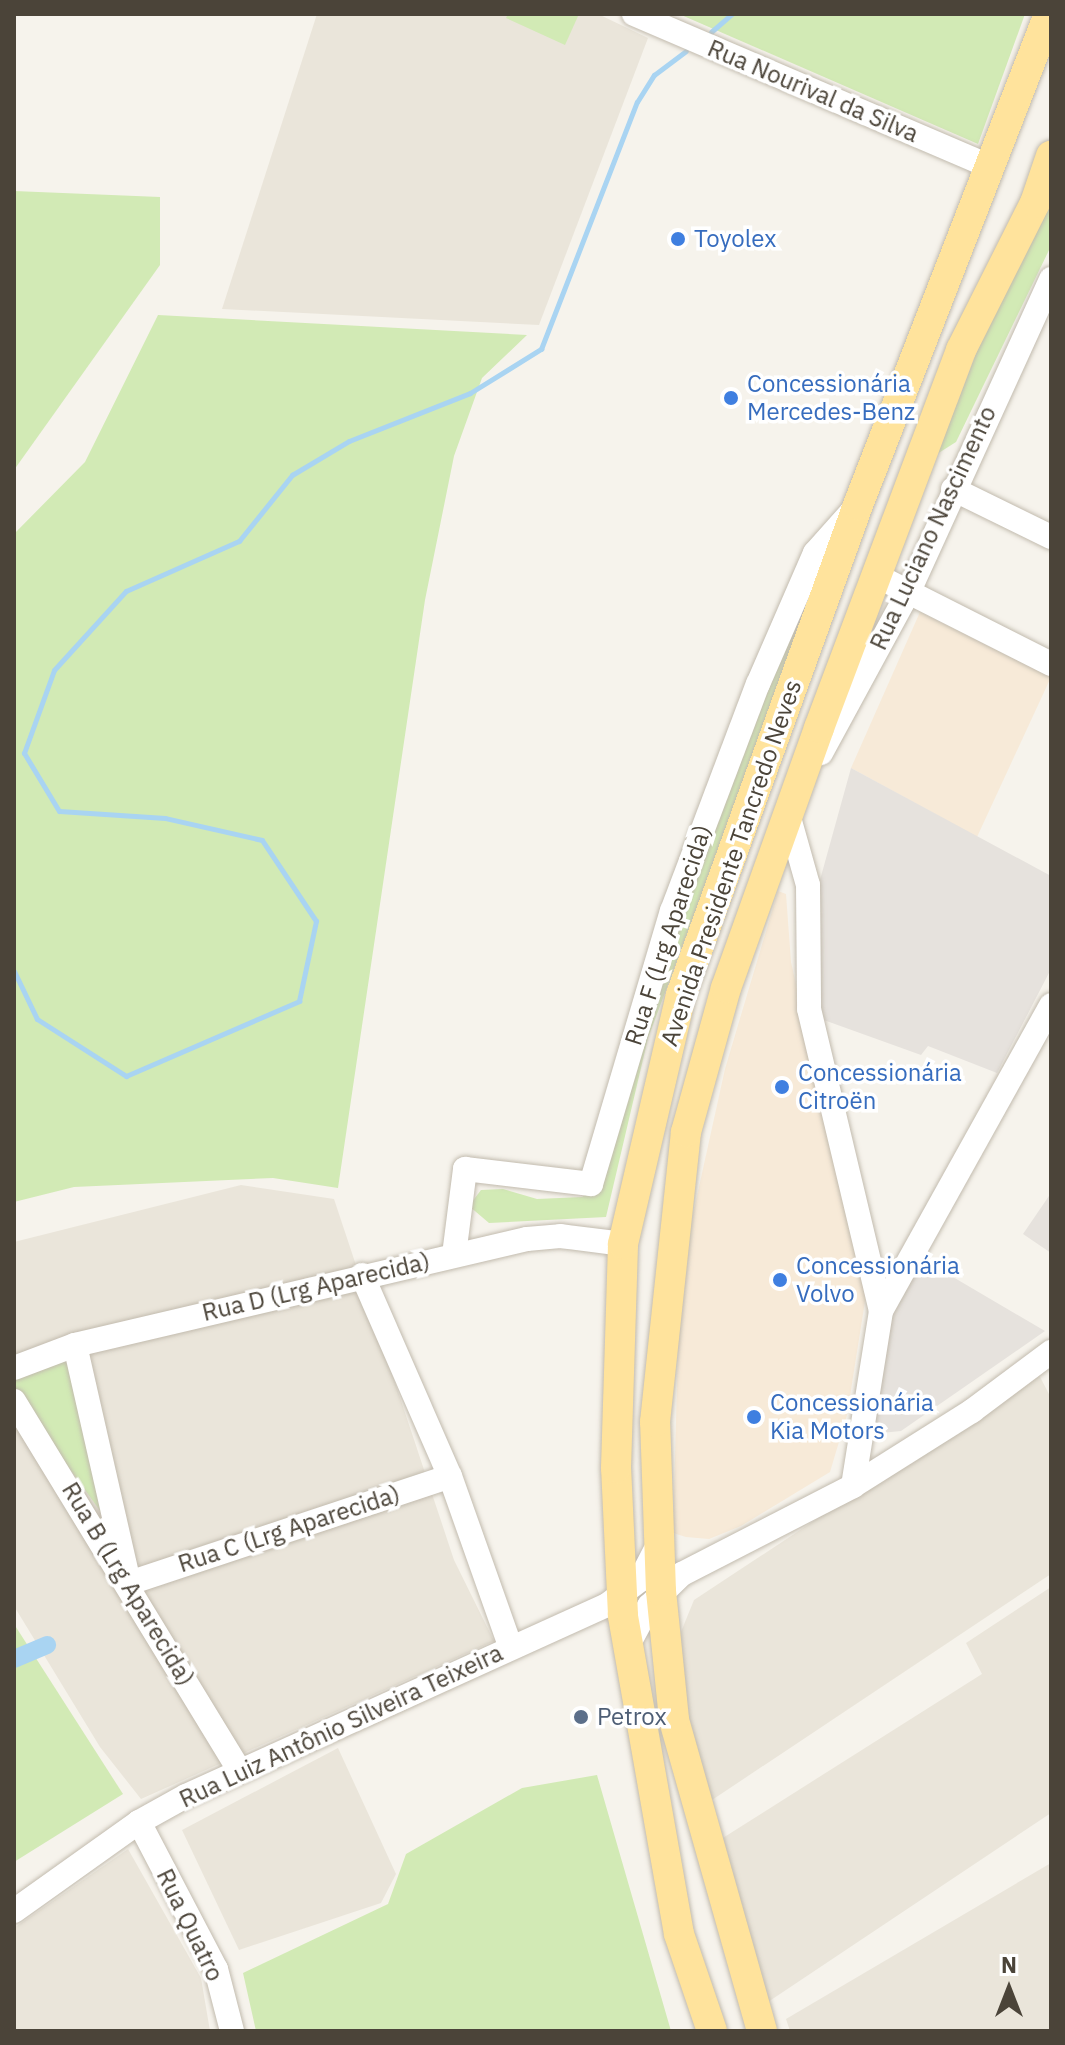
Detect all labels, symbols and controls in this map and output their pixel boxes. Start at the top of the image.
street label: Rua Nourival da Silva [703,34,923,148]
place label: Toyolex [694,225,776,253]
marker: Toyolex [669,230,687,248]
place label: Concessionária Mercedes-Benz [747,370,915,426]
marker: Concessionária Mercedes-Benz [722,389,740,407]
street label: Rua Luciano Nascimento [864,402,1002,654]
street label: Avenida Presidente Tancredo Neves [655,676,807,1050]
street label: Rua F (Lrg Aparecida) [619,821,717,1049]
place label: Concessionária Citroën [798,1059,962,1115]
marker: Concessionária Citroën [773,1078,791,1096]
street label: Rua D (Lrg Aparecida) [199,1247,433,1327]
place label: Concessionária Volvo [796,1252,960,1308]
marker: Concessionária Volvo [771,1271,789,1289]
place label: Concessionária Kia Motors [770,1389,934,1445]
marker: Concessionária Kia Motors [745,1408,763,1426]
street label: Rua B (Lrg Aparecida) [56,1477,200,1691]
street label: Rua C (Lrg Aparecida) [174,1480,404,1578]
street label: Rua Luiz Antônio Silveira Teixeira [175,1638,507,1814]
place label: Petrox [597,1703,667,1731]
marker: Petrox [572,1708,590,1726]
street label: Rua Quatro [150,1864,230,1986]
north arrow [969,1949,1049,2029]
text: N [1001,1950,1017,1979]

